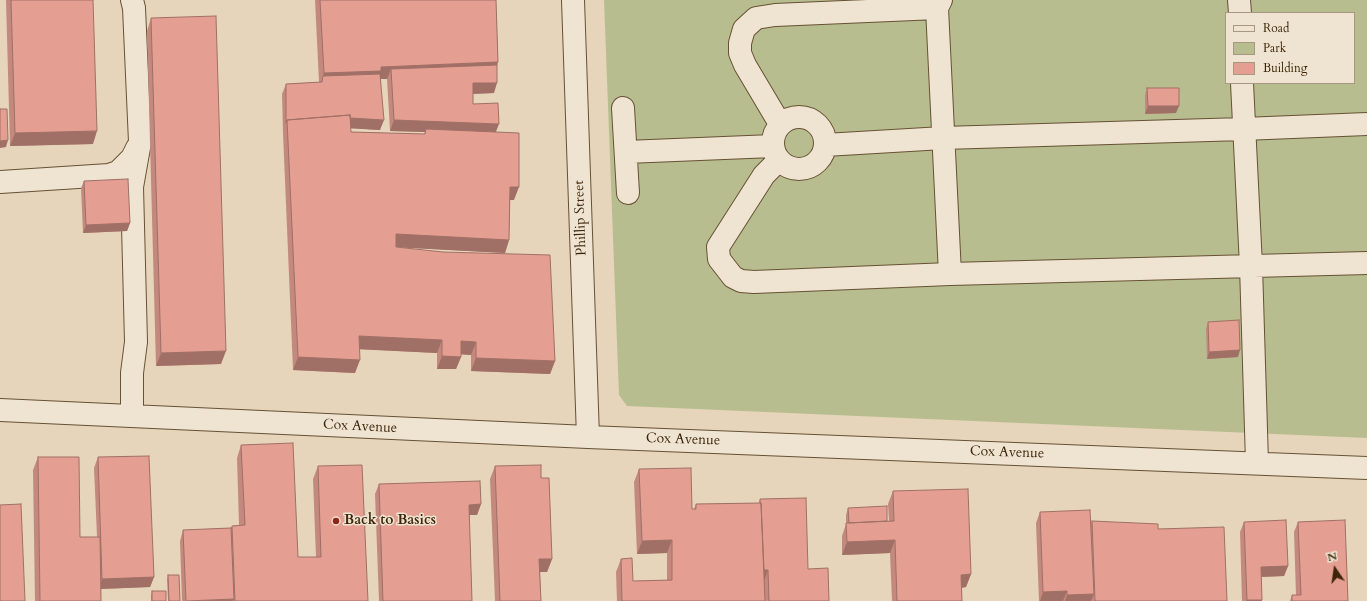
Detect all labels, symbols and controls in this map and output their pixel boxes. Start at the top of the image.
legend [1225,12,1355,84]
text: Road [1263,20,1289,36]
text: Park [1263,40,1286,56]
text: Building [1263,60,1307,76]
street label: Phillip Street [571,180,591,256]
street label: Cox Avenue [322,417,398,437]
street label: Cox Avenue [646,430,720,450]
street label: Cox Avenue [970,443,1044,463]
place label: Back to Basics [344,513,436,529]
marker: Back to Basics [331,516,341,526]
text: N [1326,548,1339,565]
north arrow [1315,549,1355,589]

